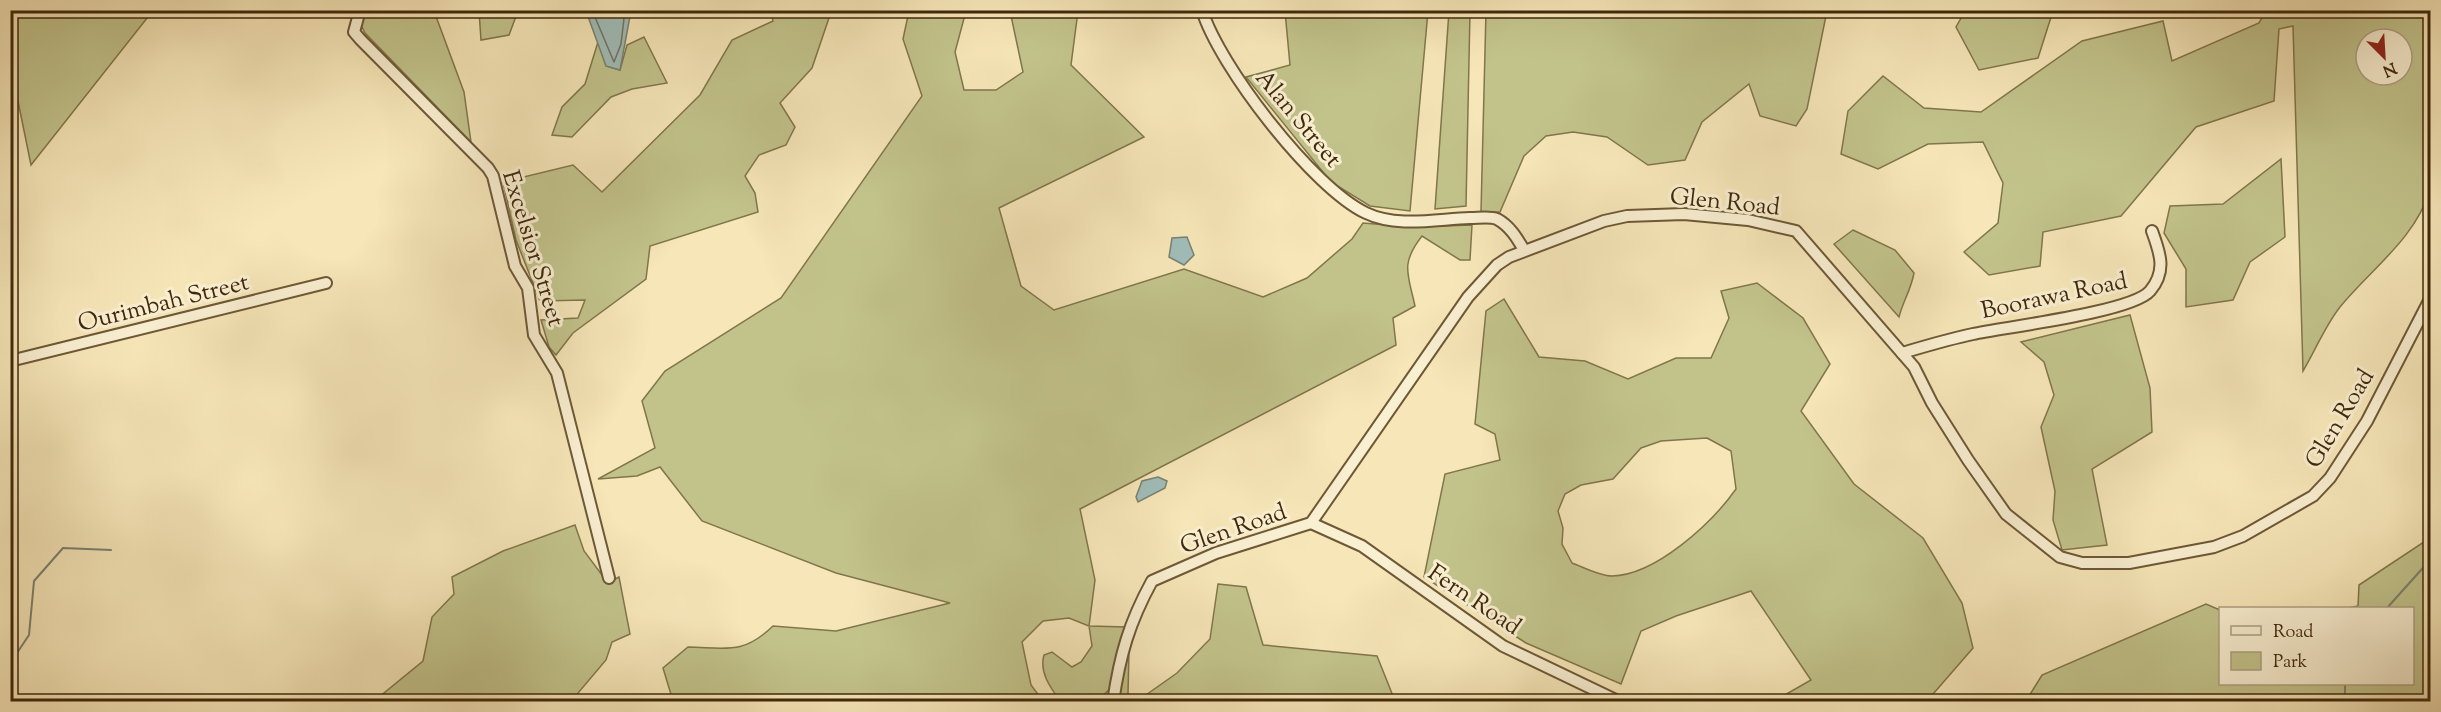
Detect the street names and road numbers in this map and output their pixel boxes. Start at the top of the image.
street label: Alan Street [1246,63,1349,176]
street label: Excelsior Street [492,166,572,331]
street label: Glen Road [1668,180,1782,226]
street label: Boorawa Road [1978,265,2131,329]
street label: Ourimbah Street [74,266,253,342]
street label: Glen Road [2298,363,2384,475]
street label: Glen Road [1176,496,1292,564]
street label: Fern Road [1420,557,1528,645]

